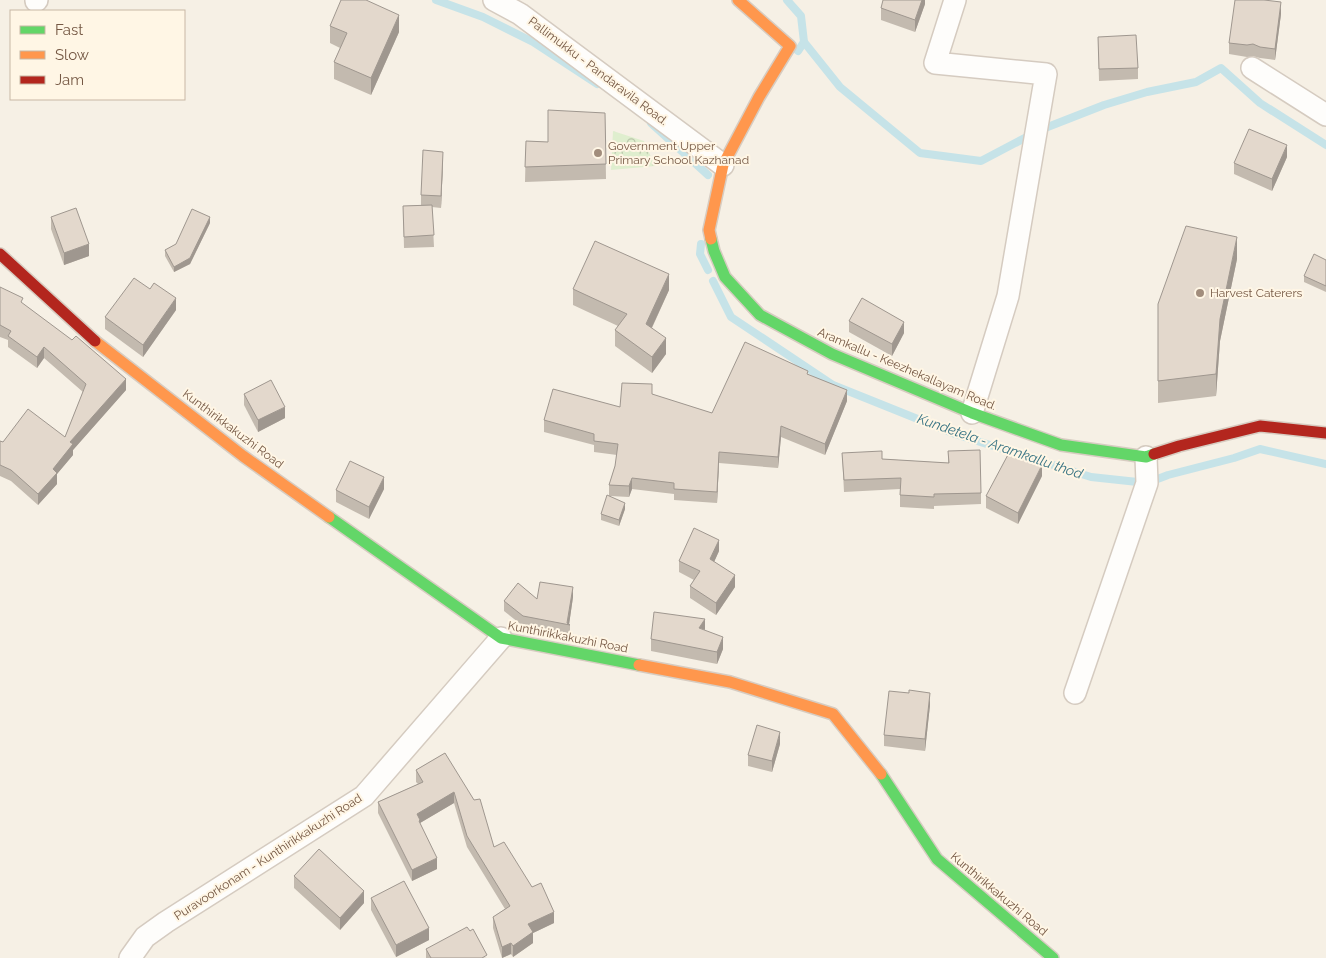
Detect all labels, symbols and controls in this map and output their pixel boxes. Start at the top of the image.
legend [10,10,185,100]
street label: Pallimukku - Pandaravila Road. [526,14,670,128]
text: Fast [55,21,83,39]
text: Slow [55,46,89,64]
text: Jam [55,71,84,89]
place label: Government Upper Primary School Kazhanad [608,139,749,167]
marker: Government Upper Primary School Kazhanad [592,147,604,159]
place label: Harvest Caterers [1210,286,1303,300]
marker: Harvest Caterers [1194,287,1206,299]
street label: Aramkallu - Keezhekallayam Road. [816,325,998,413]
street label: Kunthirikkakuzhi Road [180,387,286,471]
water label: Kundetela - Aramkallu thod [915,410,1085,482]
street label: Kunthirikkakuzhi Road [507,618,629,656]
street label: Puravoorkonam - Kunthirikkakuzhi Road [172,791,364,923]
street label: Kunthirikkakuzhi Road [948,849,1050,939]

